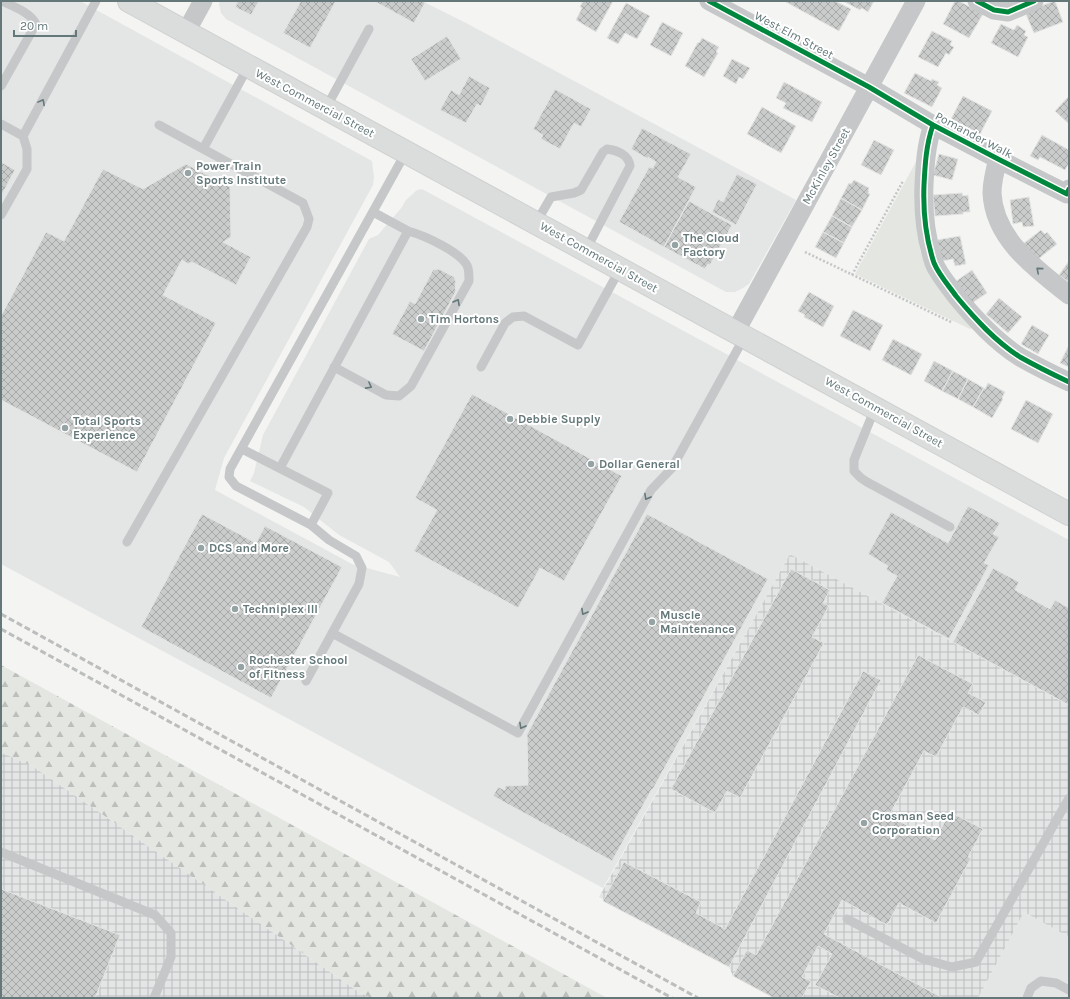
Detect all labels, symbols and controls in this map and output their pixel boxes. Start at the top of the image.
street label: West Elm Street [752,8,836,62]
scale bar [14,12,76,38]
text: 20 m [20,19,48,33]
street label: West Commercial Street [253,66,377,141]
one-way arrow [37,99,44,106]
street label: Pomander Walk [933,109,1015,161]
street label: McKinley Street [799,125,853,207]
place label: Power Train Sports Institute [196,159,286,187]
marker: Power Train Sports Institute [183,168,193,178]
street label: West Commercial Street [538,219,661,295]
place label: The Cloud Factory [683,231,739,259]
marker: The Cloud Factory [670,240,680,250]
one-way arrow [1036,268,1043,275]
one-way arrow [453,299,460,306]
place label: Tim Hortons [429,312,499,326]
marker: Tim Hortons [416,314,426,324]
street label: West Commercial Street [823,374,946,450]
one-way arrow [365,381,372,388]
place label: Debbie Supply [518,412,600,426]
place label: Total Sports Experience [73,414,141,442]
marker: Debbie Supply [505,414,515,424]
marker: Total Sports Experience [60,423,70,433]
place label: Dollar General [599,457,680,471]
marker: Dollar General [586,459,596,469]
one-way arrow [644,493,651,501]
place label: DCS and More [209,541,289,555]
marker: DCS and More [196,543,206,553]
place label: Techniplex III [243,602,318,616]
marker: Techniplex III [230,604,240,614]
one-way arrow [582,607,589,615]
place label: Muscle Maintenance [660,608,735,636]
marker: Muscle Maintenance [647,617,657,627]
place label: Rochester School of Fitness [249,653,348,681]
marker: Rochester School of Fitness [236,662,246,672]
one-way arrow [519,722,527,729]
place label: Crosman Seed Corporation [872,809,954,837]
marker: Crosman Seed Corporation [859,818,869,828]

